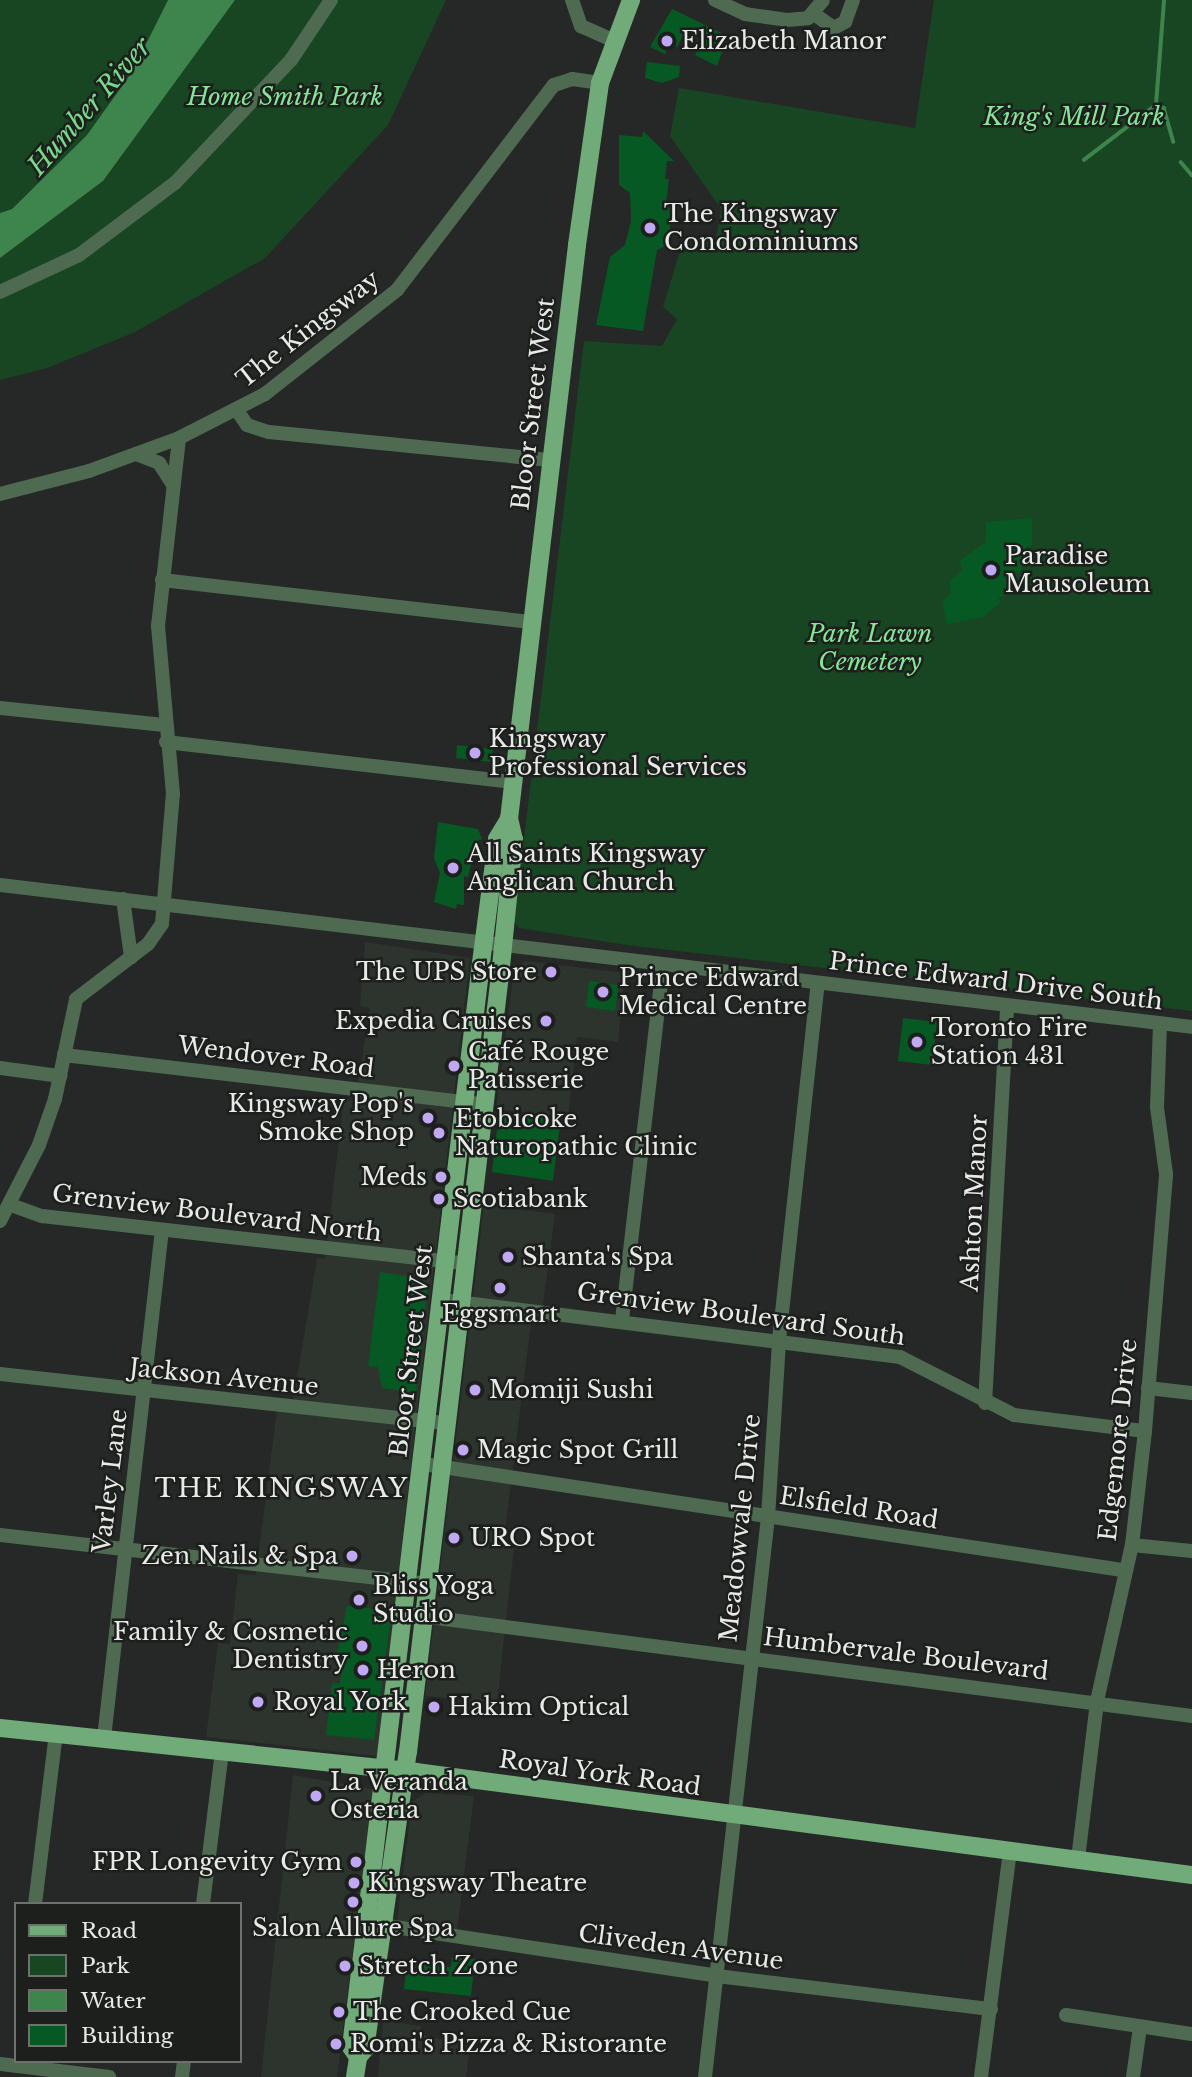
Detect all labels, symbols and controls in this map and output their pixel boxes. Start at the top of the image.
place label: Elizabeth Manor [681,27,886,55]
water label: Humber River [22,32,158,182]
marker: Elizabeth Manor [659,33,675,49]
park label: Home Smith Park [187,83,383,111]
park label: King's Mill Park [983,103,1165,131]
place label: The Kingsway Condominiums [664,200,859,256]
marker: The Kingsway Condominiums [642,220,658,236]
street label: The Kingsway [231,264,385,394]
street label: Bloor Street West [506,295,560,513]
place label: Paradise Mausoleum [1005,542,1151,598]
marker: Paradise Mausoleum [983,562,999,578]
park label: Park Lawn Cemetery [808,620,932,676]
place label: Kingsway Professional Services [489,725,747,781]
marker: Kingsway Professional Services [467,745,483,761]
place label: All Saints Kingsway Anglican Church [467,840,705,896]
marker: All Saints Kingsway Anglican Church [445,860,461,876]
street label: Prince Edward Drive South [828,946,1164,1016]
place label: The UPS Store [356,958,537,986]
marker: The UPS Store [543,964,559,980]
place label: Prince Edward Medical Centre [619,964,807,1020]
marker: Prince Edward Medical Centre [593,982,613,1002]
place label: Expedia Cruises [335,1007,532,1035]
marker: Expedia Cruises [538,1013,554,1029]
place label: Toronto Fire Station 431 [931,1014,1088,1070]
street label: Wendover Road [176,1031,376,1083]
marker: Toronto Fire Station 431 [909,1034,925,1050]
place label: Café Rouge Patisserie [468,1038,609,1094]
marker: Café Rouge Patisserie [446,1058,462,1074]
place label: Kingsway Pop's Smoke Shop [227,1090,414,1146]
place label: Etobicoke Naturopathic Clinic [455,1105,697,1161]
marker: Kingsway Pop's Smoke Shop [420,1110,436,1126]
street label: Ashton Manor [955,1114,993,1292]
marker: Etobicoke Naturopathic Clinic [429,1123,449,1143]
place label: Meds [361,1163,427,1191]
marker: Meds [433,1169,449,1185]
street label: Grenview Boulevard North [50,1178,384,1248]
place label: Scotiabank [453,1185,588,1213]
marker: Scotiabank [431,1191,447,1207]
street label: Bloor Street West [384,1242,438,1460]
place label: Shanta's Spa [522,1243,673,1271]
marker: Shanta's Spa [500,1249,516,1265]
street label: Grenview Boulevard South [575,1277,907,1351]
marker: Eggsmart [492,1280,508,1296]
place label: Eggsmart [442,1300,558,1328]
street label: Edgemore Drive [1093,1337,1143,1543]
street label: Jackson Avenue [128,1353,320,1401]
place label: Momiji Sushi [489,1376,654,1404]
marker: Momiji Sushi [467,1382,483,1398]
street label: Varley Lane [87,1407,133,1555]
street label: Meadowvale Drive [714,1413,766,1643]
place label: Magic Spot Grill [477,1436,678,1464]
marker: Magic Spot Grill [455,1442,471,1458]
district label: THE KINGSWAY [156,1473,408,1505]
street label: Elsfield Road [778,1481,940,1535]
place label: URO Spot [470,1524,595,1552]
marker: URO Spot [444,1528,464,1548]
place label: Zen Nails & Spa [142,1542,338,1570]
marker: Zen Nails & Spa [344,1548,360,1564]
place label: Bliss Yoga Studio [373,1572,495,1628]
marker: Bliss Yoga Studio [351,1592,367,1608]
place label: Family & Cosmetic Dentistry [112,1618,348,1674]
street label: Humbervale Boulevard [762,1622,1050,1686]
marker: Family & Cosmetic Dentistry [354,1638,370,1654]
place label: Heron [377,1656,456,1684]
marker: Heron [355,1662,371,1678]
place label: Royal York [274,1688,408,1716]
marker: Royal York [248,1692,268,1712]
place label: Hakim Optical [448,1693,629,1721]
marker: Hakim Optical [426,1699,442,1715]
street label: Royal York Road [497,1744,703,1802]
place label: La Veranda Osteria [330,1768,469,1824]
marker: La Veranda Osteria [308,1788,324,1804]
place label: FPR Longevity Gym [90,1848,342,1876]
marker: FPR Longevity Gym [348,1854,364,1870]
place label: Kingsway Theatre [368,1869,589,1897]
marker: Kingsway Theatre [346,1875,362,1891]
marker: Salon Allure Spa [345,1894,361,1910]
legend [14,1902,242,2063]
place label: Salon Allure Spa [252,1914,454,1942]
text: Road [81,1918,137,1944]
street label: Cliveden Avenue [576,1918,786,1976]
place label: Stretch Zone [359,1952,518,1980]
text: Park [81,1953,130,1979]
marker: Stretch Zone [337,1958,353,1974]
text: Water [81,1988,145,2014]
place label: The Crooked Cue [353,1998,571,2026]
marker: The Crooked Cue [331,2004,347,2020]
text: Building [81,2023,173,2049]
place label: Romi's Pizza & Ristorante [350,2030,667,2058]
marker: Romi's Pizza & Ristorante [328,2036,344,2052]

